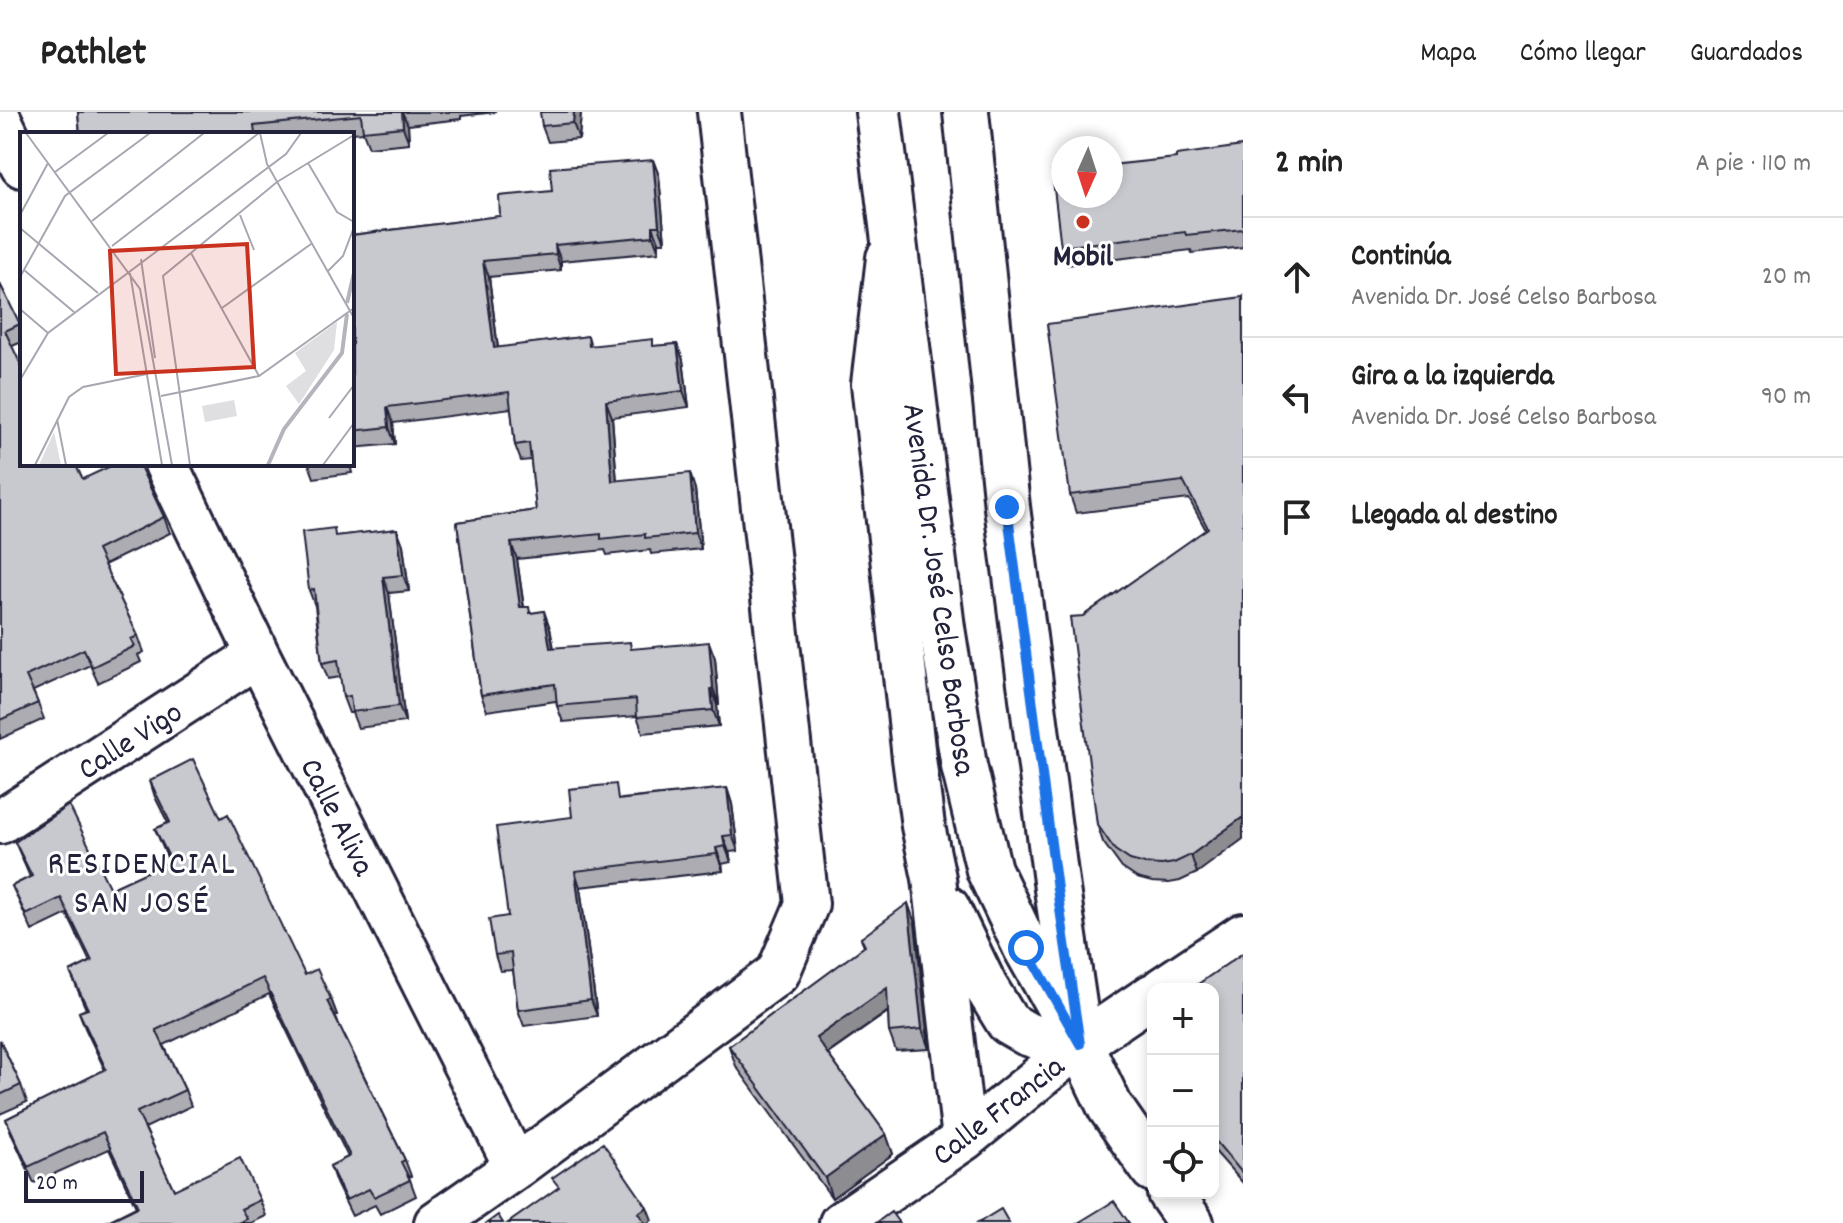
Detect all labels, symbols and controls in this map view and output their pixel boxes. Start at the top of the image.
text: Pathlet [40,28,146,83]
text: Mapa [1420,35,1476,75]
text: Cómo llegar [1520,35,1646,75]
text: Guardados [1690,35,1803,75]
inset map [20,132,354,466]
north arrow [1051,136,1123,208]
text: 2 min [1275,140,1343,189]
text: A pie · 110 m [1695,146,1811,183]
marker: Mobil [1074,213,1092,231]
place label: Mobil [1053,236,1114,282]
text: Continúa [1351,237,1450,280]
icon: ahead [1275,255,1319,299]
text: 20 m [1762,259,1811,296]
text: Avenida Dr. José Celso Barbosa [1351,280,1656,317]
text: Gira a la izquierda [1351,357,1554,400]
icon: left [1275,375,1319,419]
text: 90 m [1761,379,1811,416]
text: Avenida Dr. José Celso Barbosa [1351,400,1656,437]
street label: Avenida Dr. José Celso Barbosa [887,401,985,780]
route end [989,489,1025,525]
icon: arrive [1275,495,1319,539]
text: Llegada al destino [1351,496,1558,539]
street label: Calle Vigo [70,692,193,794]
street label: Calle Aliva [285,751,384,886]
district label: RESIDENCIAL SAN JOSÉ [47,842,237,930]
route start [1008,930,1044,966]
map controls [1147,983,1219,1199]
button: + [1147,983,1219,1055]
street label: Calle Francia [924,1046,1077,1179]
button: − [1147,1055,1219,1127]
button: locate [1147,1127,1219,1199]
scale bar [24,1167,144,1203]
text: 20 m [36,1169,78,1200]

